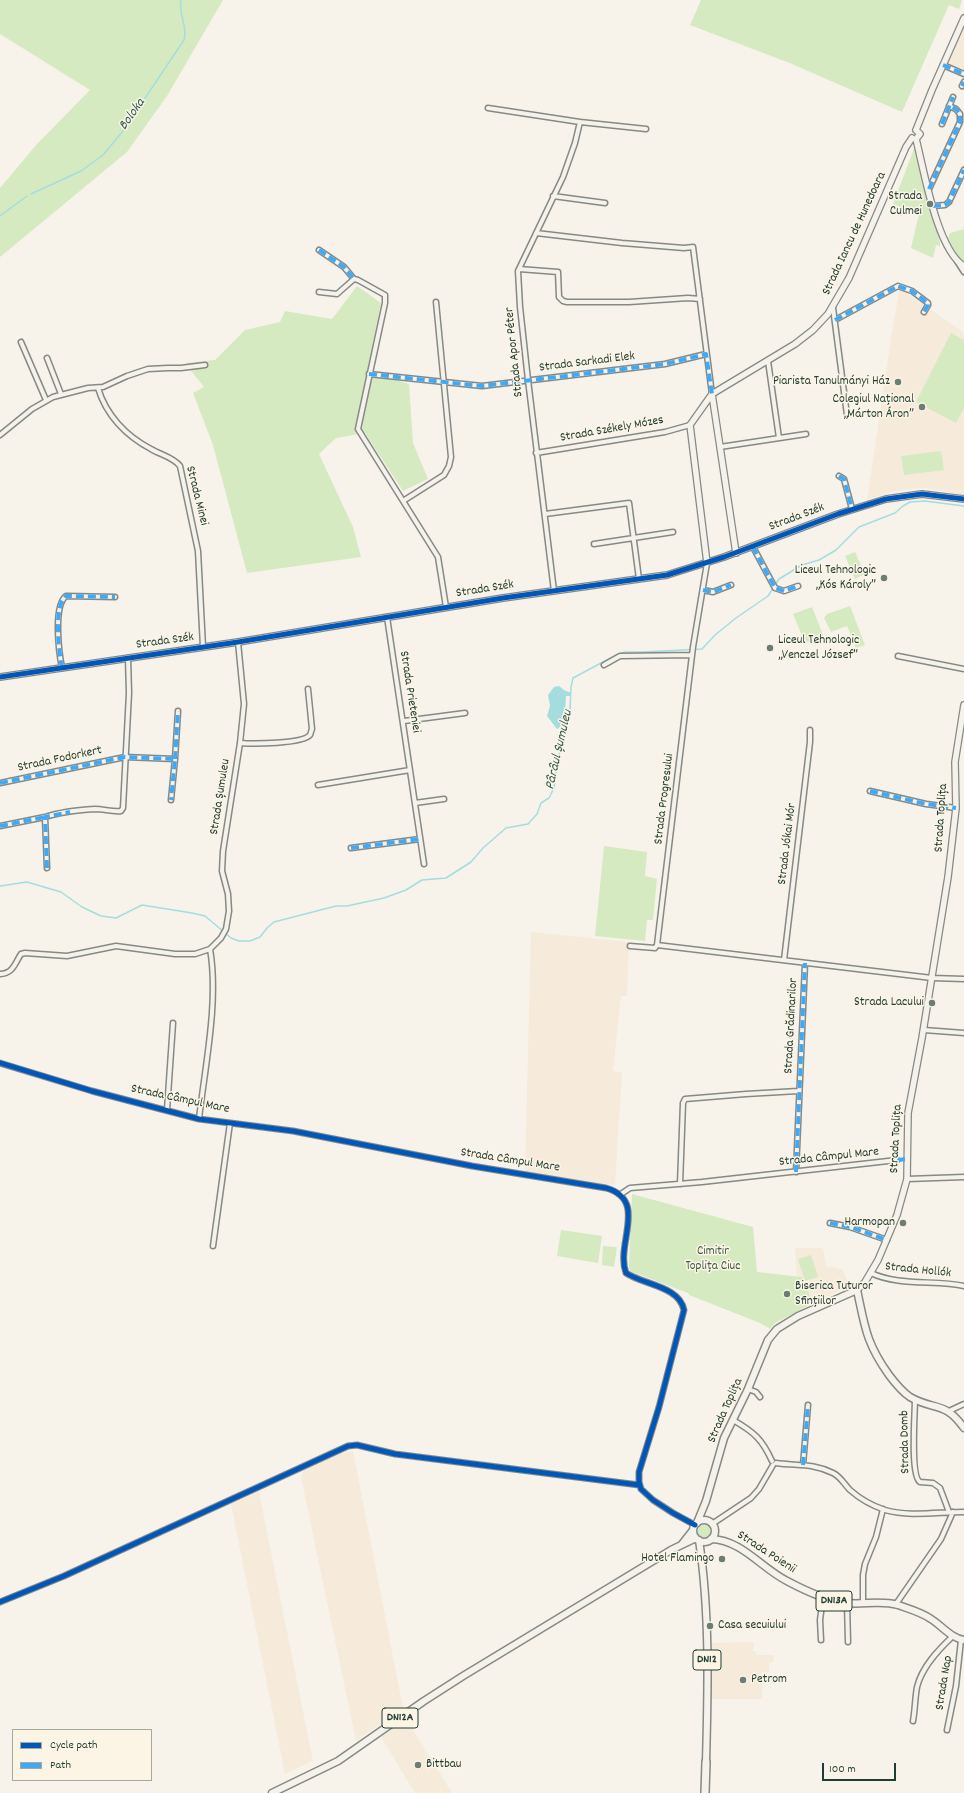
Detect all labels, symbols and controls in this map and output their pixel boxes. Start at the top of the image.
water label: Boloka [116,96,150,134]
street label: Strada Iancu de Hunedoara [820,170,890,298]
place label: Strada Culmei [888,189,922,220]
marker: Strada Culmei [925,199,935,209]
street label: Strada Apor Péter [503,306,527,398]
street label: Strada Sarkadi Elek [538,349,636,377]
place label: Piarista Tanulmányi Ház [773,374,890,390]
marker: Piarista Tanulmányi Ház [893,377,903,387]
place label: Colegiul Național „Márton Áron” [833,392,914,423]
marker: Colegiul Național „Márton Áron” [917,402,927,412]
street label: Strada Székely Mózes [559,413,665,447]
street label: Strada Minei [181,465,211,527]
street label: Strada Szék [767,500,827,536]
place label: Liceul Tehnologic „Kós Károly” [795,563,876,594]
marker: Liceul Tehnologic „Kós Károly” [879,573,889,583]
street label: Strada Szék [455,578,515,602]
street label: Strada Szék [135,630,195,654]
place label: Liceul Tehnologic „Venczel József” [778,633,859,664]
marker: Liceul Tehnologic „Venczel József” [765,643,775,653]
street label: Strada Prieteniei [395,650,423,734]
water label: Pârâul Șumuleu [543,709,577,791]
street label: Strada Fodorkert [17,743,103,777]
street label: Strada Progresului [652,753,678,845]
street label: Strada Șumuleu [207,758,235,836]
street label: Strada Toplița [932,783,952,853]
street label: Strada Jókai Mór [775,802,801,886]
street label: Strada Grădinarilor [782,978,802,1074]
place label: Strada Lacului [854,995,924,1011]
marker: Strada Lacului [927,998,937,1008]
street label: Strada Câmpul Mare [129,1082,231,1118]
street label: Strada Toplița [887,1104,907,1174]
street label: Strada Câmpul Mare [459,1145,561,1177]
street label: Strada Câmpul Mare [778,1145,880,1171]
place label: Harmopan [845,1215,895,1231]
marker: Harmopan [898,1218,908,1228]
park label: Cimitir Toplița Ciuc [686,1244,740,1275]
street label: Strada Hollók [884,1260,952,1282]
place label: Biserica Tuturor Sfințiilor [795,1279,873,1310]
marker: Biserica Tuturor Sfințiilor [782,1289,792,1299]
street label: Strada Toplița [705,1376,747,1446]
street label: Strada Domb [898,1410,914,1474]
street label: Strada Poienii [734,1528,798,1578]
place label: Hotel Flamingo [641,1551,714,1567]
marker: Hotel Flamingo [717,1554,727,1564]
road number: DN13A [816,1591,852,1611]
place label: Casa secuiului [718,1618,786,1634]
marker: Casa secuiului [705,1621,715,1631]
road number: DN12 [693,1650,721,1670]
street label: Strada Nap [933,1655,957,1711]
place label: Petrom [751,1672,787,1688]
marker: Petrom [738,1675,748,1685]
road number: DN12A [382,1708,418,1728]
legend [12,1729,152,1781]
text: Cycle path [50,1737,98,1754]
scale bar [824,1755,898,1781]
text: Path [50,1757,71,1774]
place label: Bittbau [426,1757,461,1773]
marker: Bittbau [413,1760,423,1770]
text: 100 m [829,1761,856,1778]

